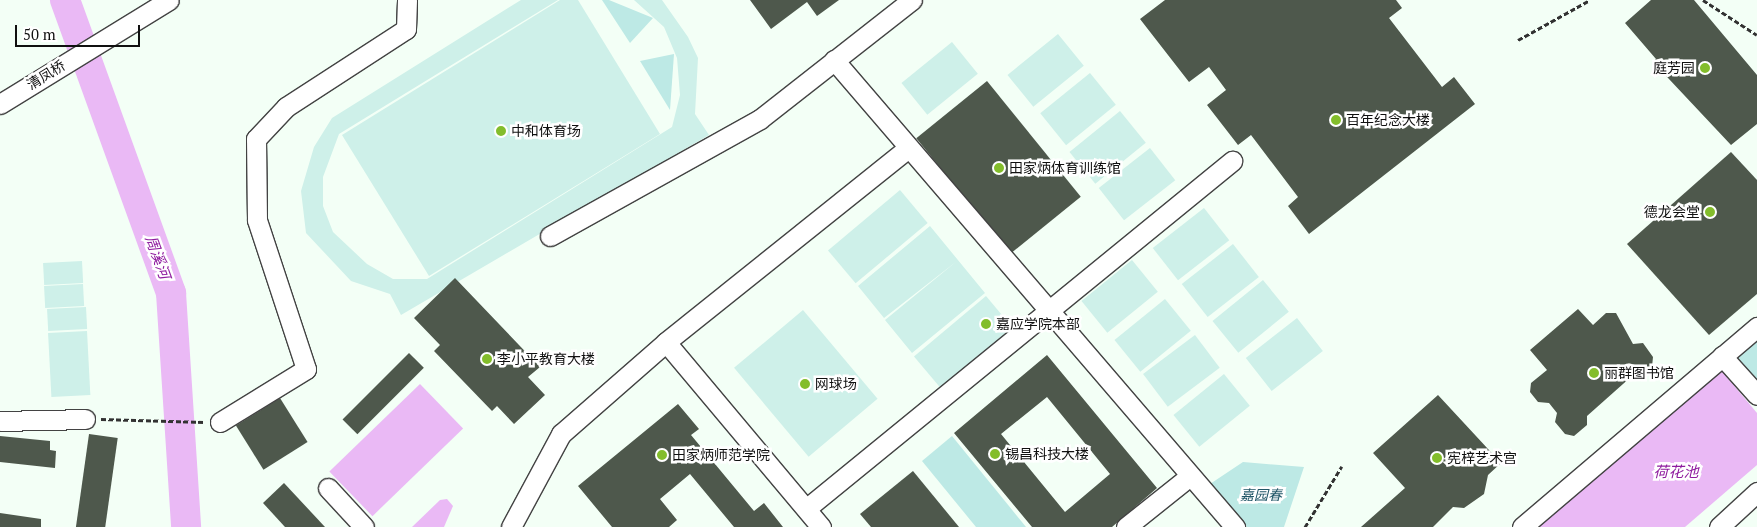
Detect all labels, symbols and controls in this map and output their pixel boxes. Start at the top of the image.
scale bar [18,15,142,47]
text: 50 m [23,24,56,44]
street label: 清凤桥 [24,57,68,93]
place label: 庭芳园 [1653,60,1695,76]
marker: 庭芳园 [1699,62,1711,74]
place label: 百年纪念大楼 [1346,112,1430,128]
marker: 百年纪念大楼 [1330,114,1342,126]
place label: 中和体育场 [511,123,581,139]
marker: 中和体育场 [495,125,507,137]
place label: 田家炳体育训练馆 [1009,160,1121,176]
marker: 田家炳体育训练馆 [993,162,1005,174]
place label: 德龙会堂 [1644,204,1700,220]
marker: 德龙会堂 [1704,206,1716,218]
water label: 周溪河 [142,233,174,281]
place label: 嘉应学院本部 [996,316,1080,332]
marker: 嘉应学院本部 [980,318,992,330]
place label: 李小平教育大楼 [497,351,595,367]
marker: 李小平教育大楼 [481,353,493,365]
place label: 丽群图书馆 [1604,365,1674,381]
marker: 丽群图书馆 [1588,367,1600,379]
place label: 网球场 [815,376,857,392]
marker: 网球场 [799,378,811,390]
place label: 锡昌科技大楼 [1005,446,1089,462]
place label: 田家炳师范学院 [672,447,770,463]
marker: 锡昌科技大楼 [989,448,1001,460]
marker: 田家炳师范学院 [656,449,668,461]
place label: 宪梓艺术宫 [1447,450,1517,466]
marker: 宪梓艺术宫 [1431,452,1443,464]
water label: 荷花池 [1654,463,1698,481]
park label: 嘉园春 [1240,487,1282,503]

